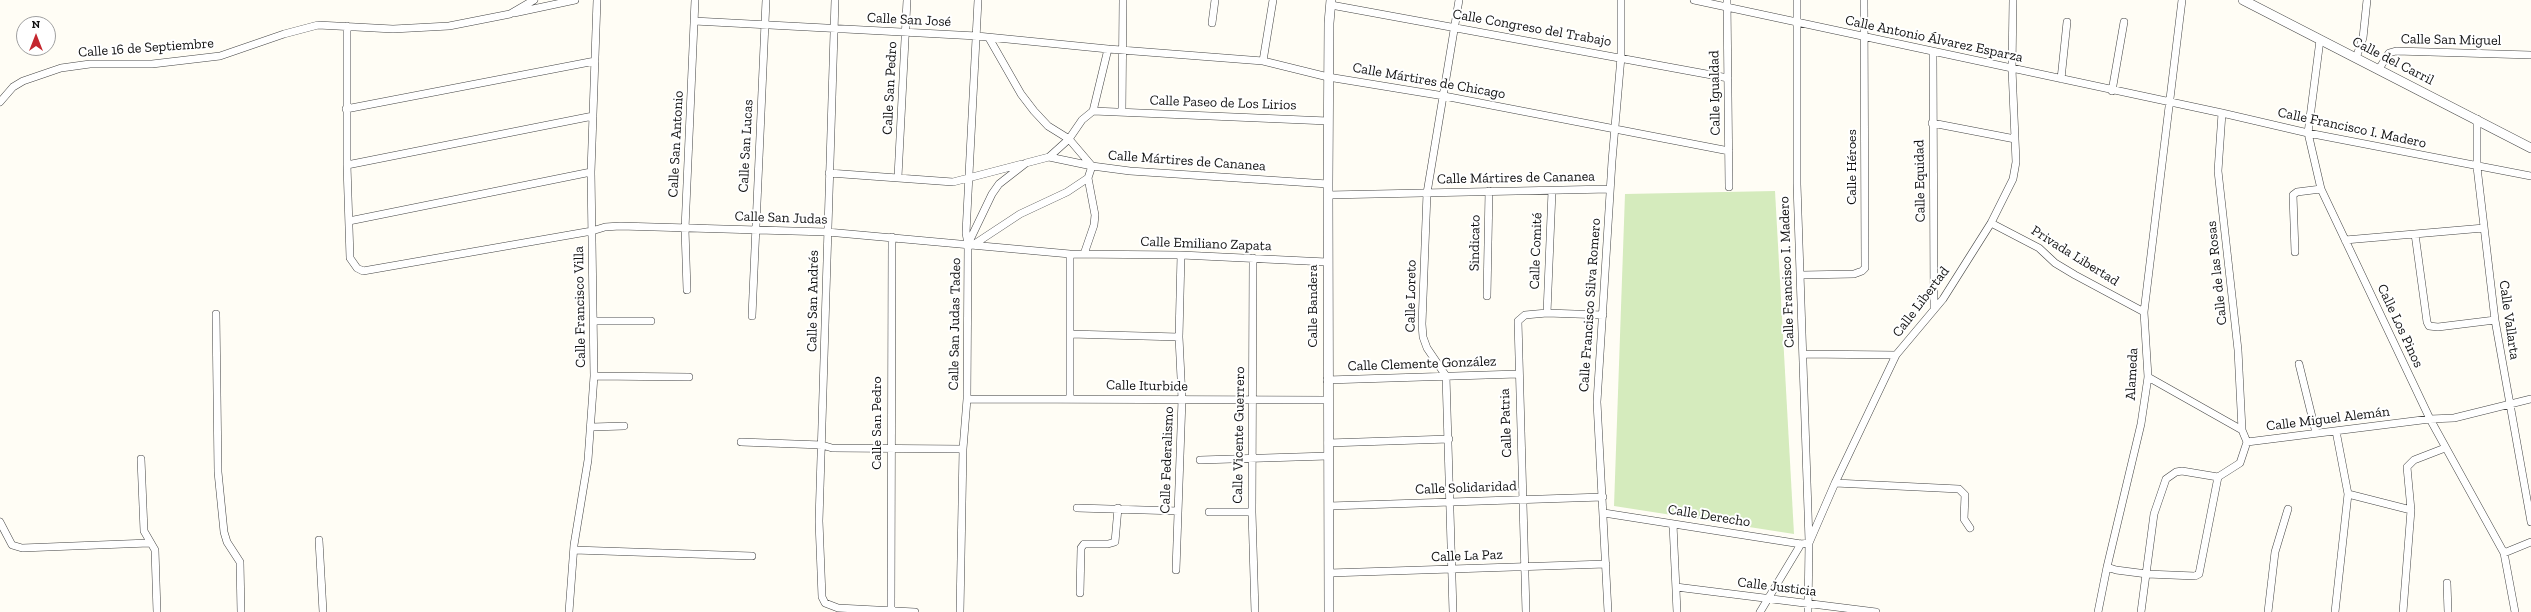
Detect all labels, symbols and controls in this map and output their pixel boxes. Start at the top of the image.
street label: Calle Congreso del Trabajo [1451,6,1613,50]
street label: Calle San José [866,9,952,31]
street label: Calle Antonio Álvarez Esparza [1844,12,2024,66]
north arrow [16,16,56,56]
text: N [32,18,40,31]
street label: Calle San Miguel [2401,31,2501,49]
street label: Calle del Carril [2349,33,2437,89]
street label: Calle 16 de Septiembre [78,35,214,61]
street label: Calle San Pedro [879,41,901,135]
street label: Calle Igualdad [1706,50,1724,136]
street label: Calle Mártires de Chicago [1351,59,1507,103]
street label: Calle San Antonio [665,90,687,198]
street label: Calle Paseo de Los Lirios [1149,92,1297,114]
street label: Calle San Lucas [735,99,757,193]
street label: Calle Francisco I. Madero [2276,104,2428,152]
street label: Calle Héroes [1844,129,1860,205]
street label: Calle Equidad [1911,140,1929,222]
street label: Calle Mártires de Cananea [1108,147,1266,175]
street label: Calle Mártires de Cananea [1437,168,1595,188]
street label: Calle Francisco I. Madero [1776,196,1798,348]
street label: Calle San Judas [734,208,828,228]
street label: Calle Comité [1526,212,1546,290]
street label: Sindicato [1466,215,1484,271]
street label: Calle Francisco Silva Romero [1576,218,1604,392]
street label: Calle de las Rosas [2203,220,2231,326]
street label: Privada Libertad [2028,222,2122,290]
street label: Calle Emiliano Zapata [1140,233,1272,255]
street label: Calle Francisco Villa [571,246,589,368]
street label: Calle San Andrés [804,250,822,352]
street label: Calle San Judas Tadeo [945,258,965,390]
street label: Calle Loreto [1402,260,1420,332]
street label: Calle Libertad [1889,263,1953,341]
street label: Calle Bandera [1305,264,1321,348]
street label: Calle Vallarta [2495,279,2523,361]
street label: Calle Los Pinos [2373,281,2427,371]
street label: Alameda [2122,347,2142,401]
street label: Calle Clemente González [1347,353,1497,375]
street label: Calle Vicente Guerrero [1229,366,1249,504]
street label: Calle San Pedro [869,376,885,470]
street label: Calle Iturbide [1106,377,1188,395]
street label: Calle Patria [1496,388,1516,458]
street label: Calle Miguel Alemán [2265,403,2391,435]
street label: Calle Federalismo [1157,406,1177,514]
street label: Calle Solidaridad [1415,478,1517,498]
street label: Calle Derecho [1666,501,1752,531]
street label: Calle La Paz [1431,546,1503,566]
street label: Calle Justicia [1737,574,1817,600]

